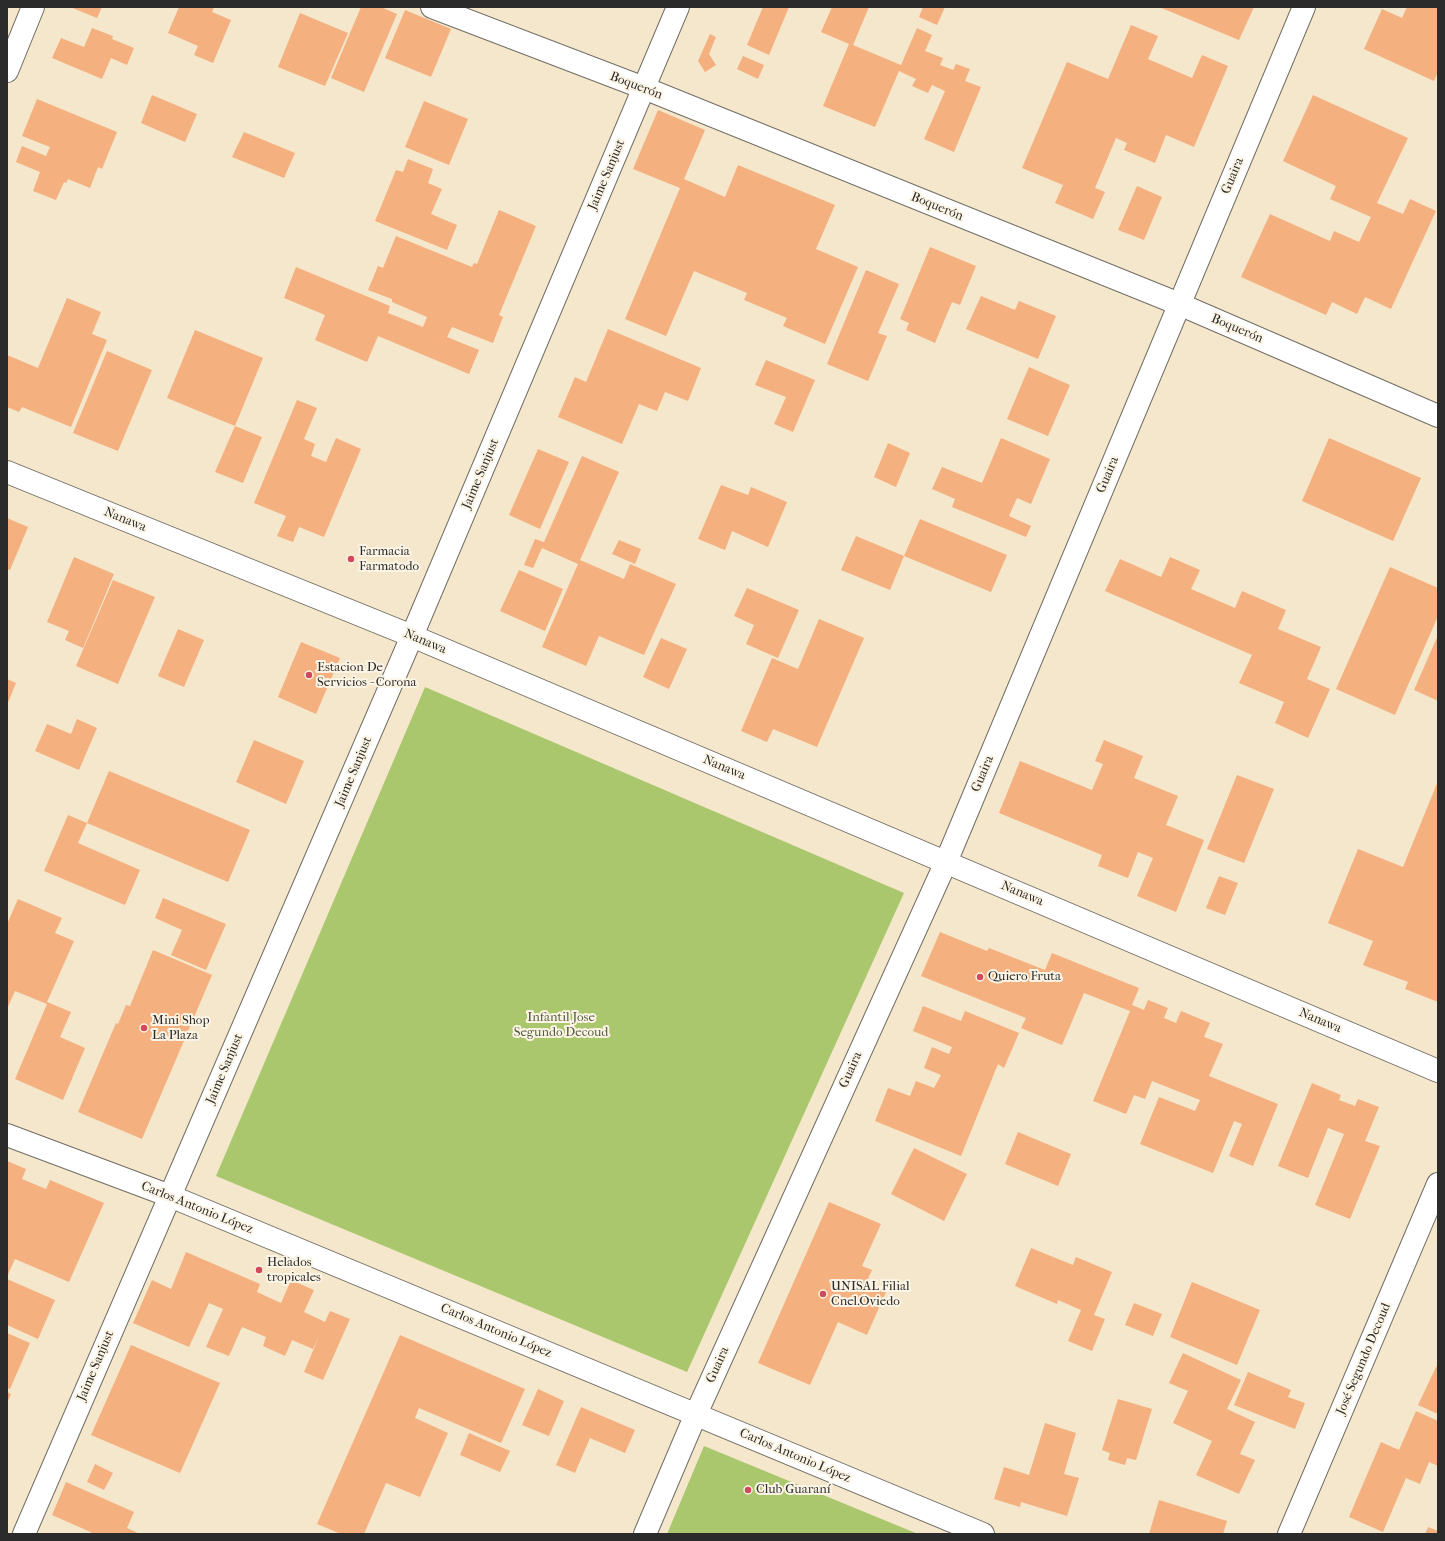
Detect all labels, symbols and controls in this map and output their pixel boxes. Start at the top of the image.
street label: Boquerón [608,69,664,103]
street label: Jaime Sanjust [585,138,629,212]
street label: Guaira [1218,155,1248,197]
street label: Boquerón [909,189,965,225]
street label: Boquerón [1209,311,1265,347]
street label: Jaime Sanjust [459,437,503,511]
street label: Guaira [1093,454,1123,496]
street label: Nanawa [101,504,149,536]
place label: Farmacia Farmatodo [359,544,419,575]
marker: Farmacia Farmatodo [346,554,356,564]
street label: Nanawa [402,626,448,658]
place label: Estacion De Servicios - Corona [317,660,417,691]
marker: Estacion De Servicios - Corona [304,670,314,680]
street label: Jaime Sanjust [332,735,376,809]
street label: Nanawa [701,752,747,784]
street label: Guaira [968,753,998,795]
street label: Nanawa [999,878,1045,910]
place label: Quiero Fruta [988,969,1061,985]
marker: Quiero Fruta [975,972,985,982]
street label: Nanawa [1297,1005,1343,1037]
park label: Infantil Jose Segundo Decoud [514,1010,608,1041]
place label: Mini Shop La Plaza [152,1013,210,1044]
marker: Mini Shop La Plaza [139,1023,149,1033]
street label: Jaime Sanjust [203,1032,247,1106]
street label: Guaira [836,1049,866,1091]
street label: Carlos Antonio López [139,1178,255,1238]
place label: Helados tropicales [267,1255,321,1286]
marker: Helados tropicales [254,1265,264,1275]
place label: UNISAL Filial Cnel.Oviedo [831,1279,910,1310]
marker: UNISAL Filial Cnel.Oviedo [818,1289,828,1299]
street label: Carlos Antonio López [438,1301,554,1361]
street label: José Segundo Decoud [1333,1301,1395,1417]
street label: Jaime Sanjust [74,1329,118,1403]
street label: Guaira [703,1344,733,1386]
street label: Carlos Antonio López [737,1426,853,1486]
place label: Club Guaraní [756,1482,831,1498]
marker: Club Guaraní [743,1485,753,1495]

